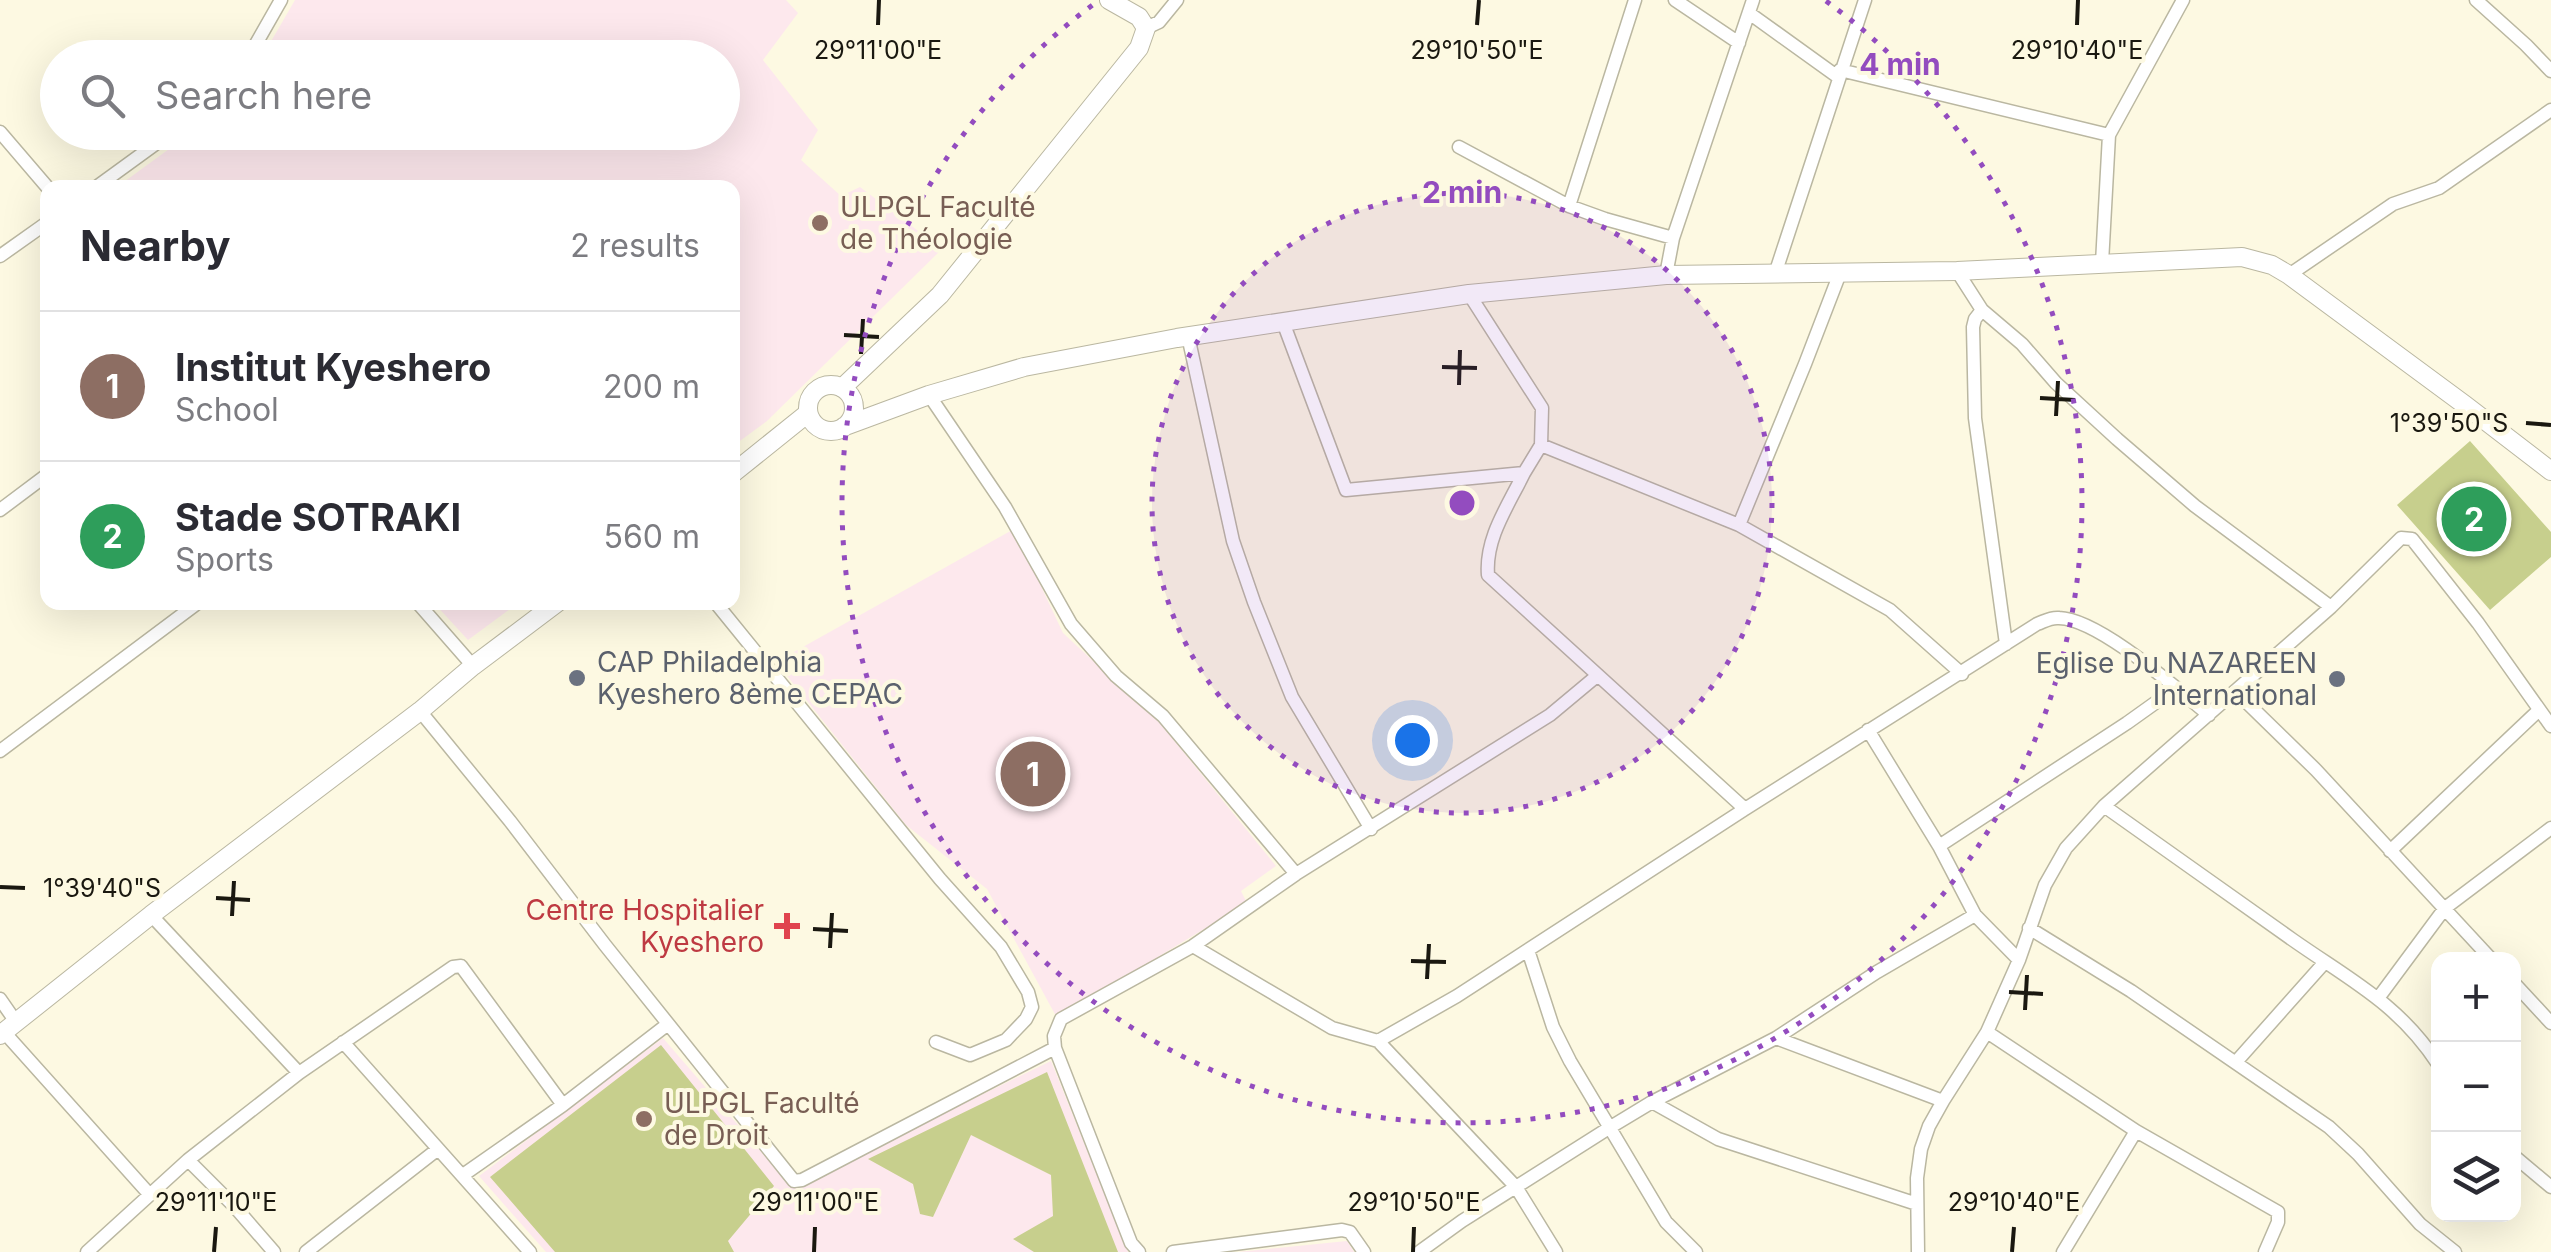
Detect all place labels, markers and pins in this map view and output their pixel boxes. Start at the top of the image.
place label: ULPGL Faculté de Théologie [840,190,1036,256]
marker: ULPGL Faculté de Théologie [809,212,831,234]
pin: 2 [2442,482,2506,556]
centre of rings [1444,485,1480,521]
place label: CAP Philadelphia Kyeshero 8ème CEPAC [597,645,903,711]
place label: Eglise Du NAZAREEN International [2036,646,2317,712]
marker: CAP Philadelphia Kyeshero 8ème CEPAC [566,667,588,689]
marker: Eglise Du NAZAREEN International [2326,668,2348,690]
pin: 1 [1000,736,1066,812]
place label: Centre Hospitalier Kyeshero [525,893,764,959]
marker: Centre Hospitalier Kyeshero [774,913,800,939]
place label: ULPGL Faculté de Droit [664,1086,860,1152]
marker: ULPGL Faculté de Droit [633,1108,655,1130]

